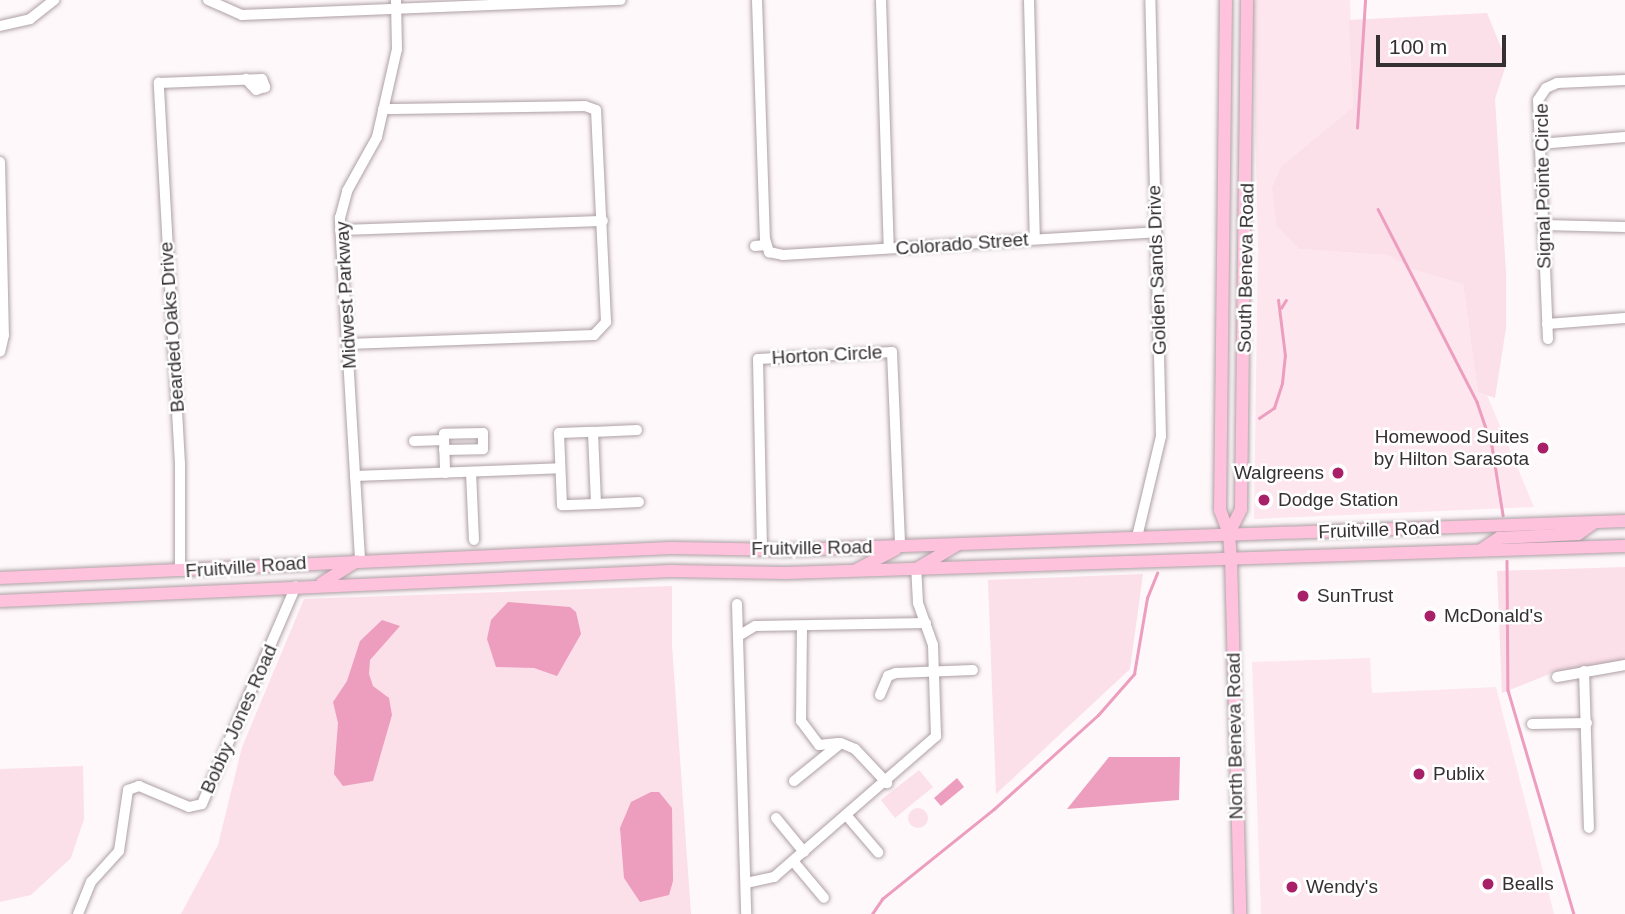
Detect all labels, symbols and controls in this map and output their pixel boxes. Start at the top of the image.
scale bar [1380,21,1510,65]
text: 100 m [1389,35,1447,58]
street label: Signal Pointe Circle [1530,103,1556,269]
street label: South Beneva Road [1233,183,1259,353]
street label: Golden Sands Drive [1143,185,1171,355]
street label: Midwest Parkway [331,221,361,369]
street label: Colorado Street [895,228,1029,260]
street label: Bearded Oaks Drive [155,241,189,413]
street label: Horton Circle [771,341,883,369]
place label: Homewood Suites by Hilton Sarasota [1374,426,1529,470]
marker: Homewood Suites by Hilton Sarasota [1535,440,1551,456]
place label: Walgreens [1234,462,1324,484]
marker: Walgreens [1330,465,1346,481]
place label: Dodge Station [1278,489,1398,511]
marker: Dodge Station [1256,492,1272,508]
street label: Fruitville Road [1318,516,1440,544]
street label: Fruitville Road [751,536,873,560]
street label: Fruitville Road [185,551,307,583]
place label: SunTrust [1317,585,1393,607]
marker: SunTrust [1295,588,1311,604]
place label: McDonald's [1444,605,1543,627]
marker: McDonald's [1422,608,1438,624]
street label: Bobby Jones Road [196,641,282,797]
street label: North Beneva Road [1222,652,1248,820]
place label: Publix [1433,763,1485,785]
marker: Publix [1411,766,1427,782]
place label: Bealls [1502,873,1554,895]
place label: Wendy's [1306,876,1378,898]
marker: Bealls [1480,876,1496,892]
marker: Wendy's [1284,879,1300,895]

